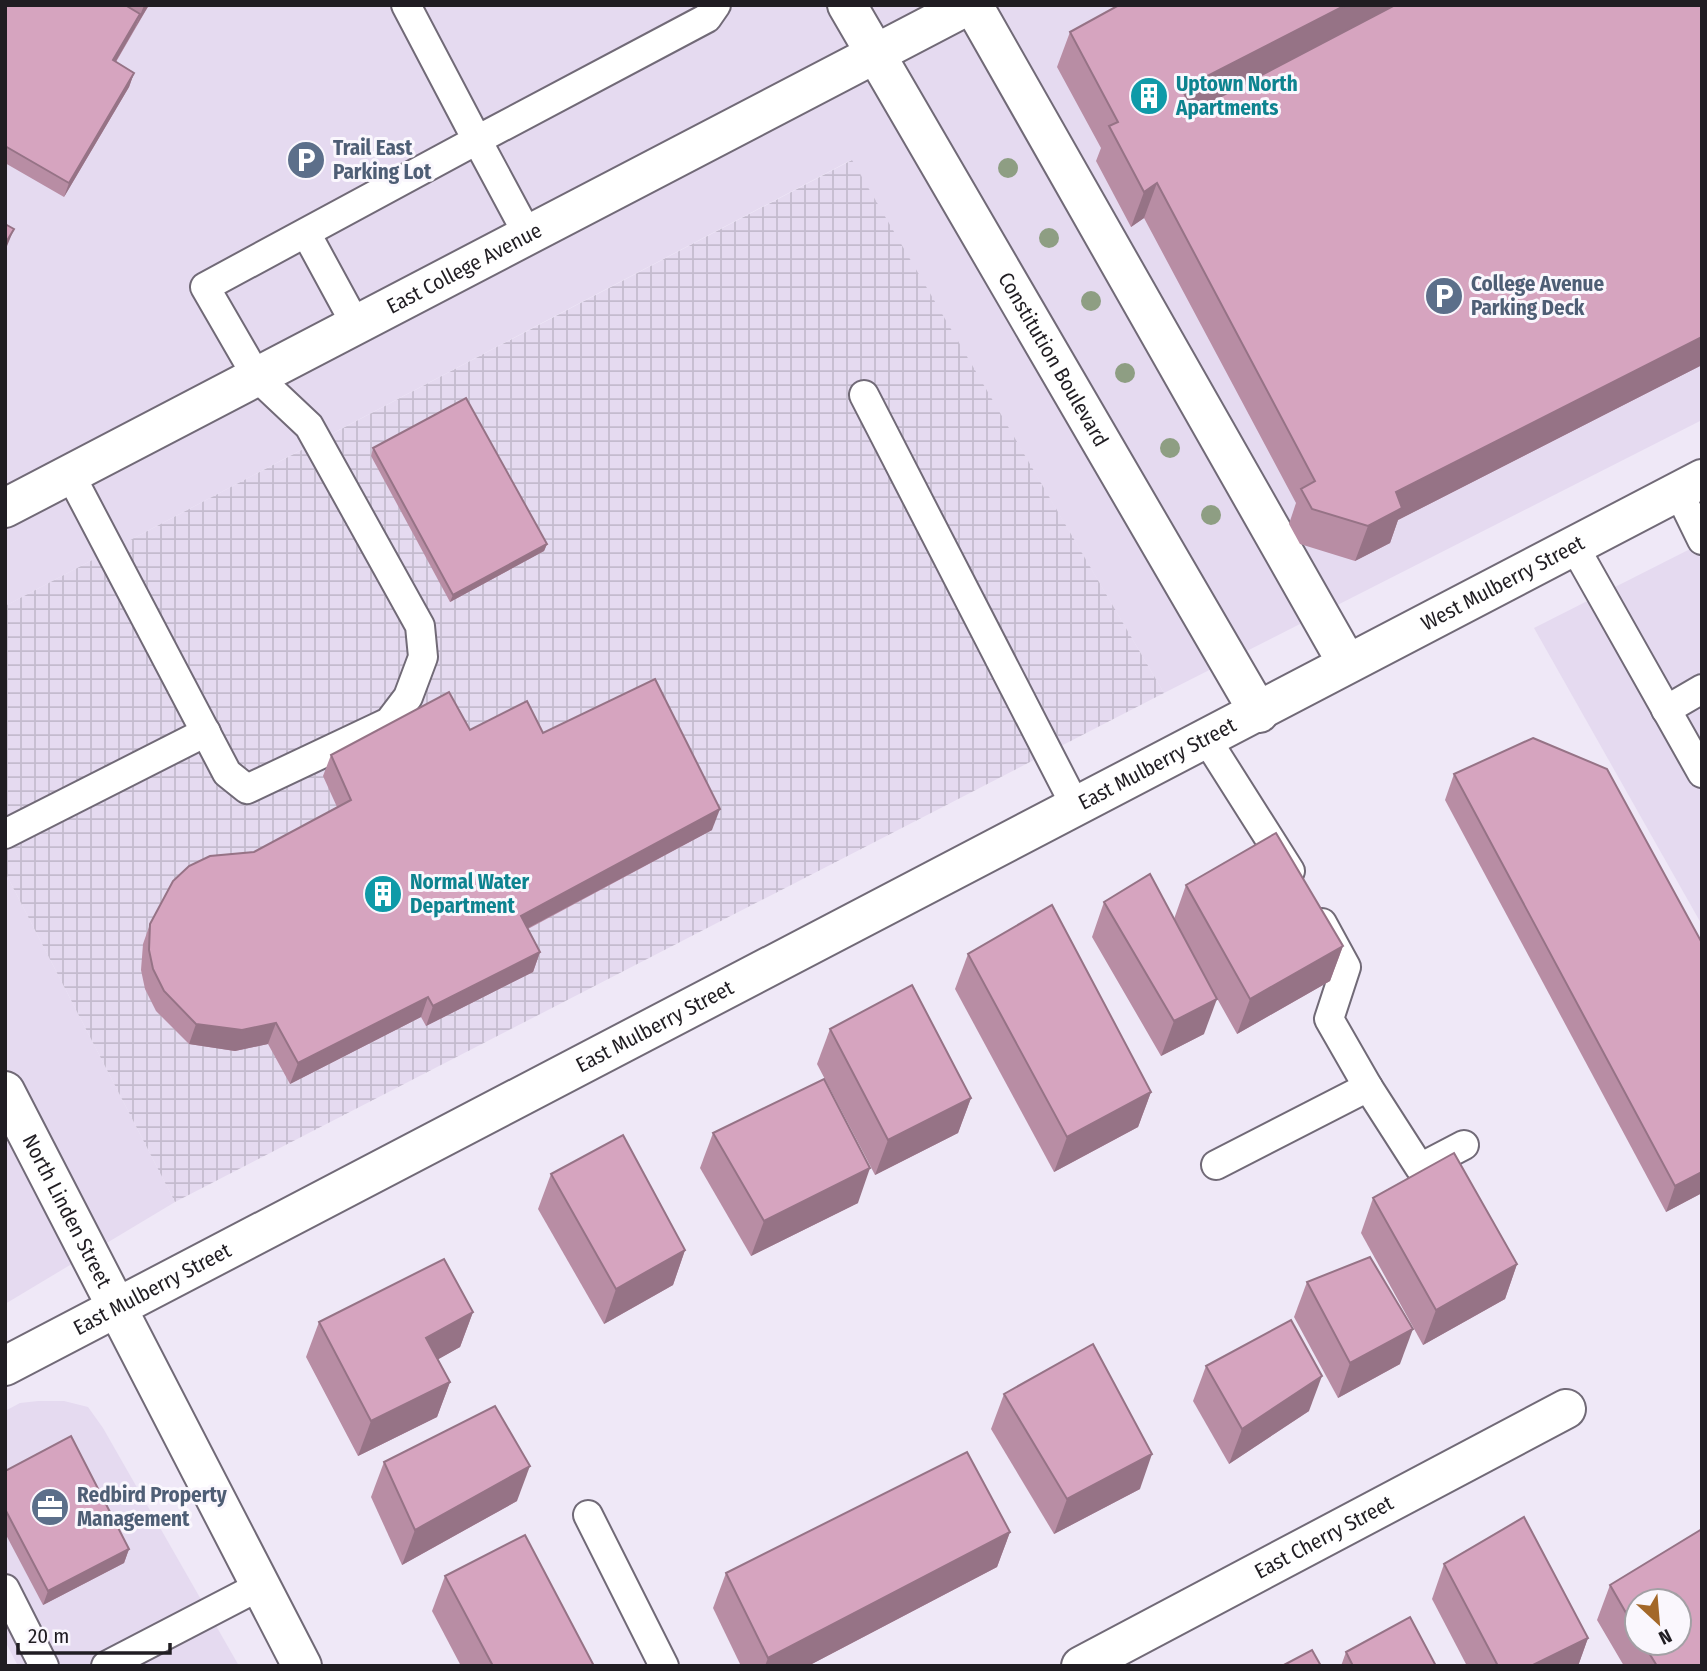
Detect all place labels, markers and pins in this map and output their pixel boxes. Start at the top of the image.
place label: Uptown North Apartments [1175,71,1298,121]
building icon: Uptown North Apartments [1128,75,1170,117]
place label: Trail East Parking Lot [333,135,432,185]
parking icon: Trail East Parking Lot [285,139,327,181]
place label: College Avenue Parking Deck [1471,271,1604,321]
parking icon: College Avenue Parking Deck [1423,275,1465,317]
place label: Normal Water Department [410,869,530,919]
building icon: Normal Water Department [362,873,404,915]
place label: Redbird Property Management [77,1482,228,1532]
office icon: Redbird Property Management [29,1486,71,1528]

